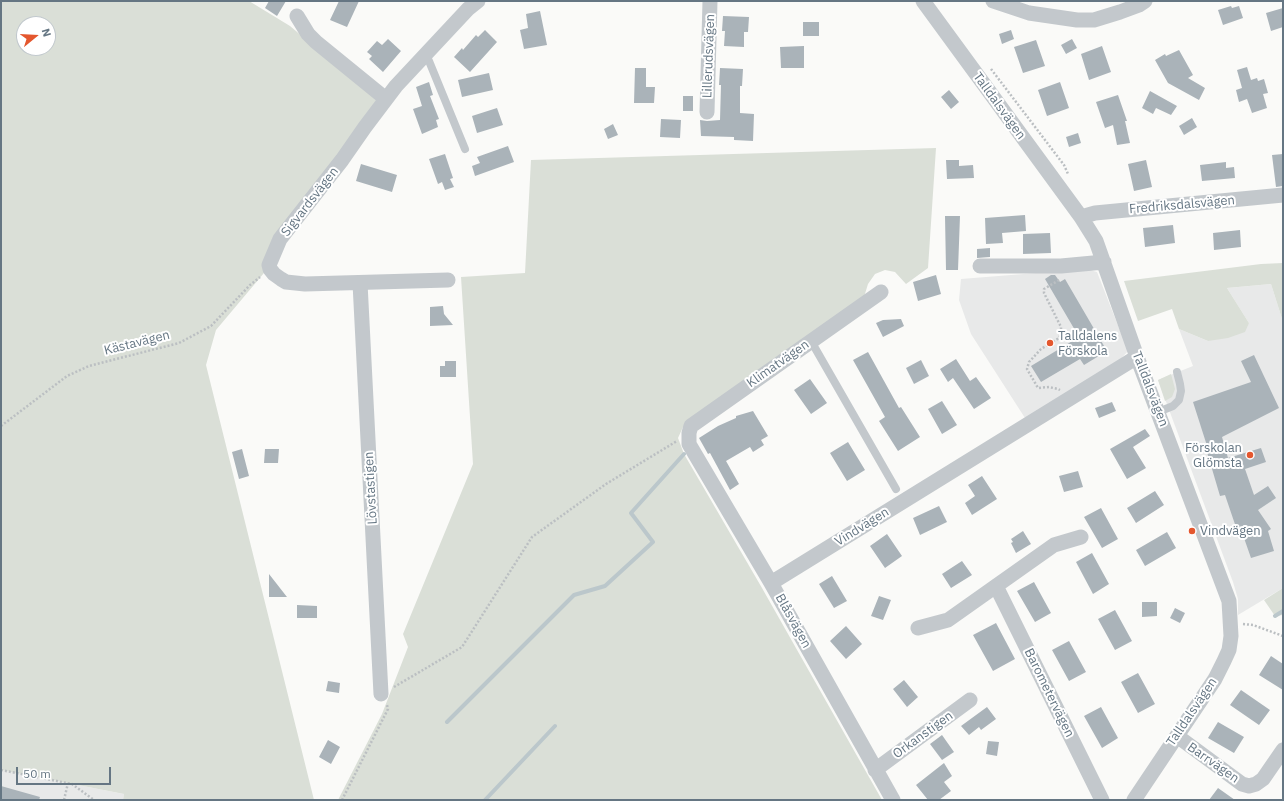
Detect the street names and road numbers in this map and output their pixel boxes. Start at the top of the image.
street label: Lillerudsvägen [700,14,718,98]
street label: Talldalsvägen [969,69,1029,143]
street label: Sigvardsvägen [278,164,342,240]
street label: Fredriksdalsvägen [1128,193,1236,217]
street label: Kästavägen [103,327,171,359]
street label: Klimatvägen [744,337,812,391]
street label: Talldalsvägen [1129,349,1171,429]
street label: Lövstastigen [361,451,381,525]
street label: Vindvägen [832,504,892,550]
street label: Blåsvägen [772,591,814,651]
street label: Barometervägen [1021,646,1077,740]
street label: Talldalsvägen [1163,675,1221,749]
street label: Orkanstigen [890,708,956,762]
street label: Barrvägen [1184,740,1242,786]

